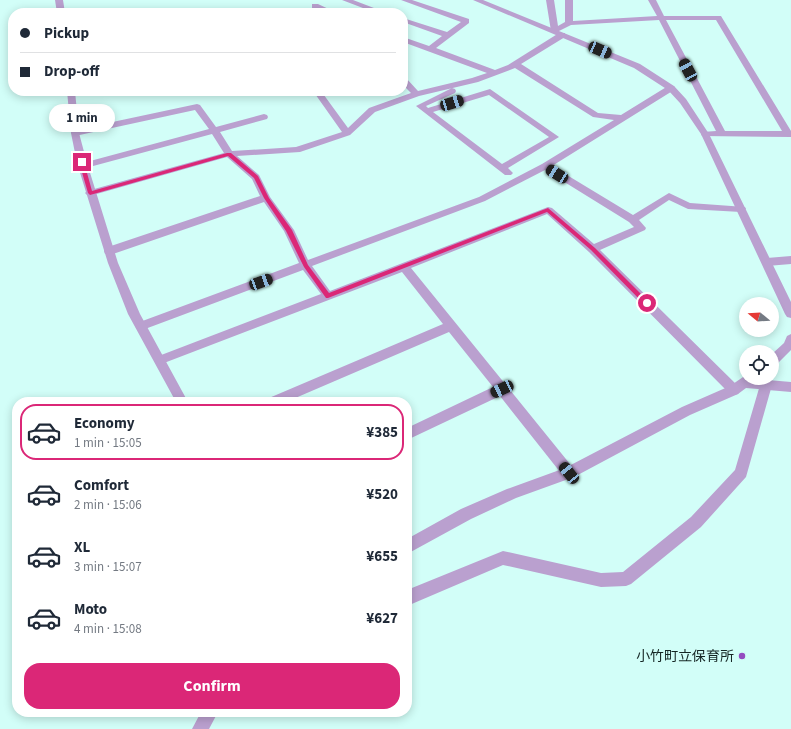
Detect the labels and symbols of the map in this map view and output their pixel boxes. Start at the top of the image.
car [587,40,613,60]
car [677,57,699,83]
car [439,94,465,112]
callout: 1 min [49,104,115,132]
route end [73,153,91,171]
car [544,163,570,185]
car [248,272,274,292]
route start [638,294,656,312]
north arrow [739,297,779,337]
car [489,378,515,400]
car [557,460,581,486]
place label: 小竹町立保育所 [636,647,734,667]
marker: 小竹町立保育所 [737,651,747,661]

